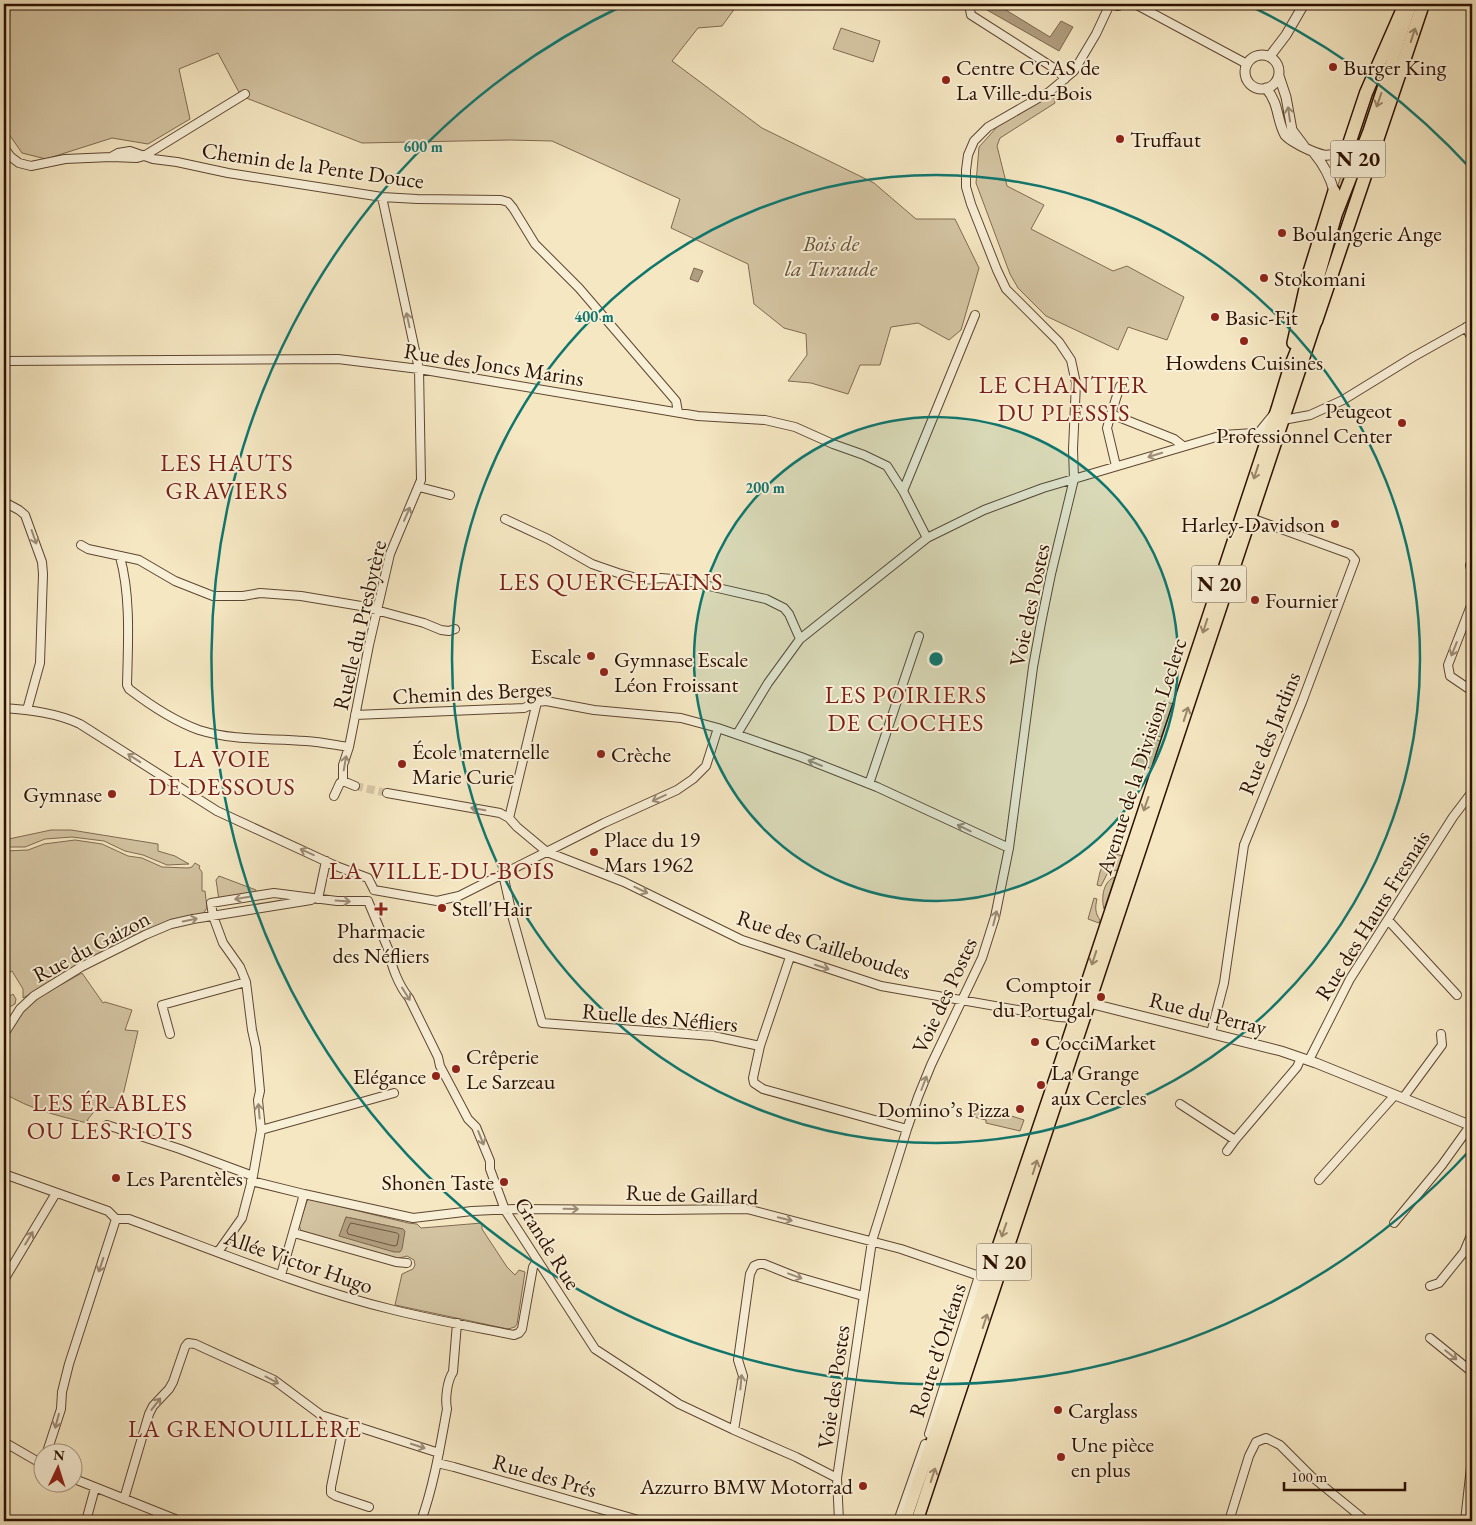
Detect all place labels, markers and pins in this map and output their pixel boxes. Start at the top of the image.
place label: Centre CCAS de La Ville-du-Bois [956,53,1100,107]
place label: Burger King [1343,53,1447,82]
marker: Burger King [1327,61,1339,73]
marker: Centre CCAS de La Ville-du-Bois [940,74,952,86]
place label: Truffaut [1130,125,1201,154]
marker: Truffaut [1114,133,1126,145]
place label: Boulangerie Ange [1292,219,1442,248]
marker: Boulangerie Ange [1276,227,1288,239]
place label: Stokomani [1274,264,1366,293]
marker: Stokomani [1258,272,1270,284]
place label: Basic-Fit [1225,303,1298,332]
marker: Basic-Fit [1209,311,1221,323]
marker: Howdens Cuisines [1238,335,1250,347]
place label: Howdens Cuisines [1165,348,1323,377]
place label: Peugeot Professionnel Center [1216,396,1393,450]
marker: Peugeot Professionnel Center [1396,417,1408,429]
place label: Harley-Davidson [1181,510,1325,539]
marker: Harley-Davidson [1329,518,1341,530]
place label: Fournier [1265,586,1339,615]
marker: Fournier [1249,594,1261,606]
place label: Escale [530,642,581,671]
place label: Gymnase Escale Léon Froissant [614,645,748,699]
marker: Escale [585,650,597,662]
centre of rings [927,650,945,668]
marker: Gymnase Escale Léon Froissant [598,666,610,678]
place label: École maternelle Marie Curie [412,737,550,791]
place label: Crèche [611,740,672,769]
marker: Crèche [595,748,607,760]
marker: École maternelle Marie Curie [396,758,408,770]
place label: Gymnase [23,780,102,809]
marker: Gymnase [106,788,118,800]
place label: Place du 19 Mars 1962 [604,825,700,879]
marker: Place du 19 Mars 1962 [588,846,600,858]
place label: Stell'Hair [452,894,533,923]
marker: Stell'Hair [436,902,448,914]
marker: Pharmacie des Néfliers [375,903,387,915]
place label: Pharmacie des Néfliers [333,916,429,970]
place label: Comptoir du Portugal [992,970,1092,1024]
marker: Comptoir du Portugal [1095,991,1107,1003]
place label: CocciMarket [1045,1028,1156,1057]
marker: CocciMarket [1029,1036,1041,1048]
place label: Crêperie Le Sarzeau [466,1042,556,1096]
place label: La Grange aux Cercles [1051,1058,1147,1112]
place label: Elégance [353,1062,426,1091]
marker: Crêperie Le Sarzeau [450,1063,462,1075]
marker: Elégance [430,1070,442,1082]
marker: La Grange aux Cercles [1035,1079,1047,1091]
place label: Domino’s Pizza [878,1095,1010,1124]
marker: Domino’s Pizza [1014,1103,1026,1115]
place label: Les Parentèles [126,1164,243,1193]
place label: Shonen Taste [382,1168,494,1197]
marker: Les Parentèles [110,1172,122,1184]
marker: Shonen Taste [498,1176,510,1188]
place label: Carglass [1068,1396,1138,1425]
marker: Carglass [1052,1404,1064,1416]
place label: Une pièce en plus [1071,1430,1155,1484]
marker: Une pièce en plus [1055,1451,1067,1463]
place label: Azzurro BMW Motorrad [639,1472,854,1501]
marker: Azzurro BMW Motorrad [857,1480,869,1492]

